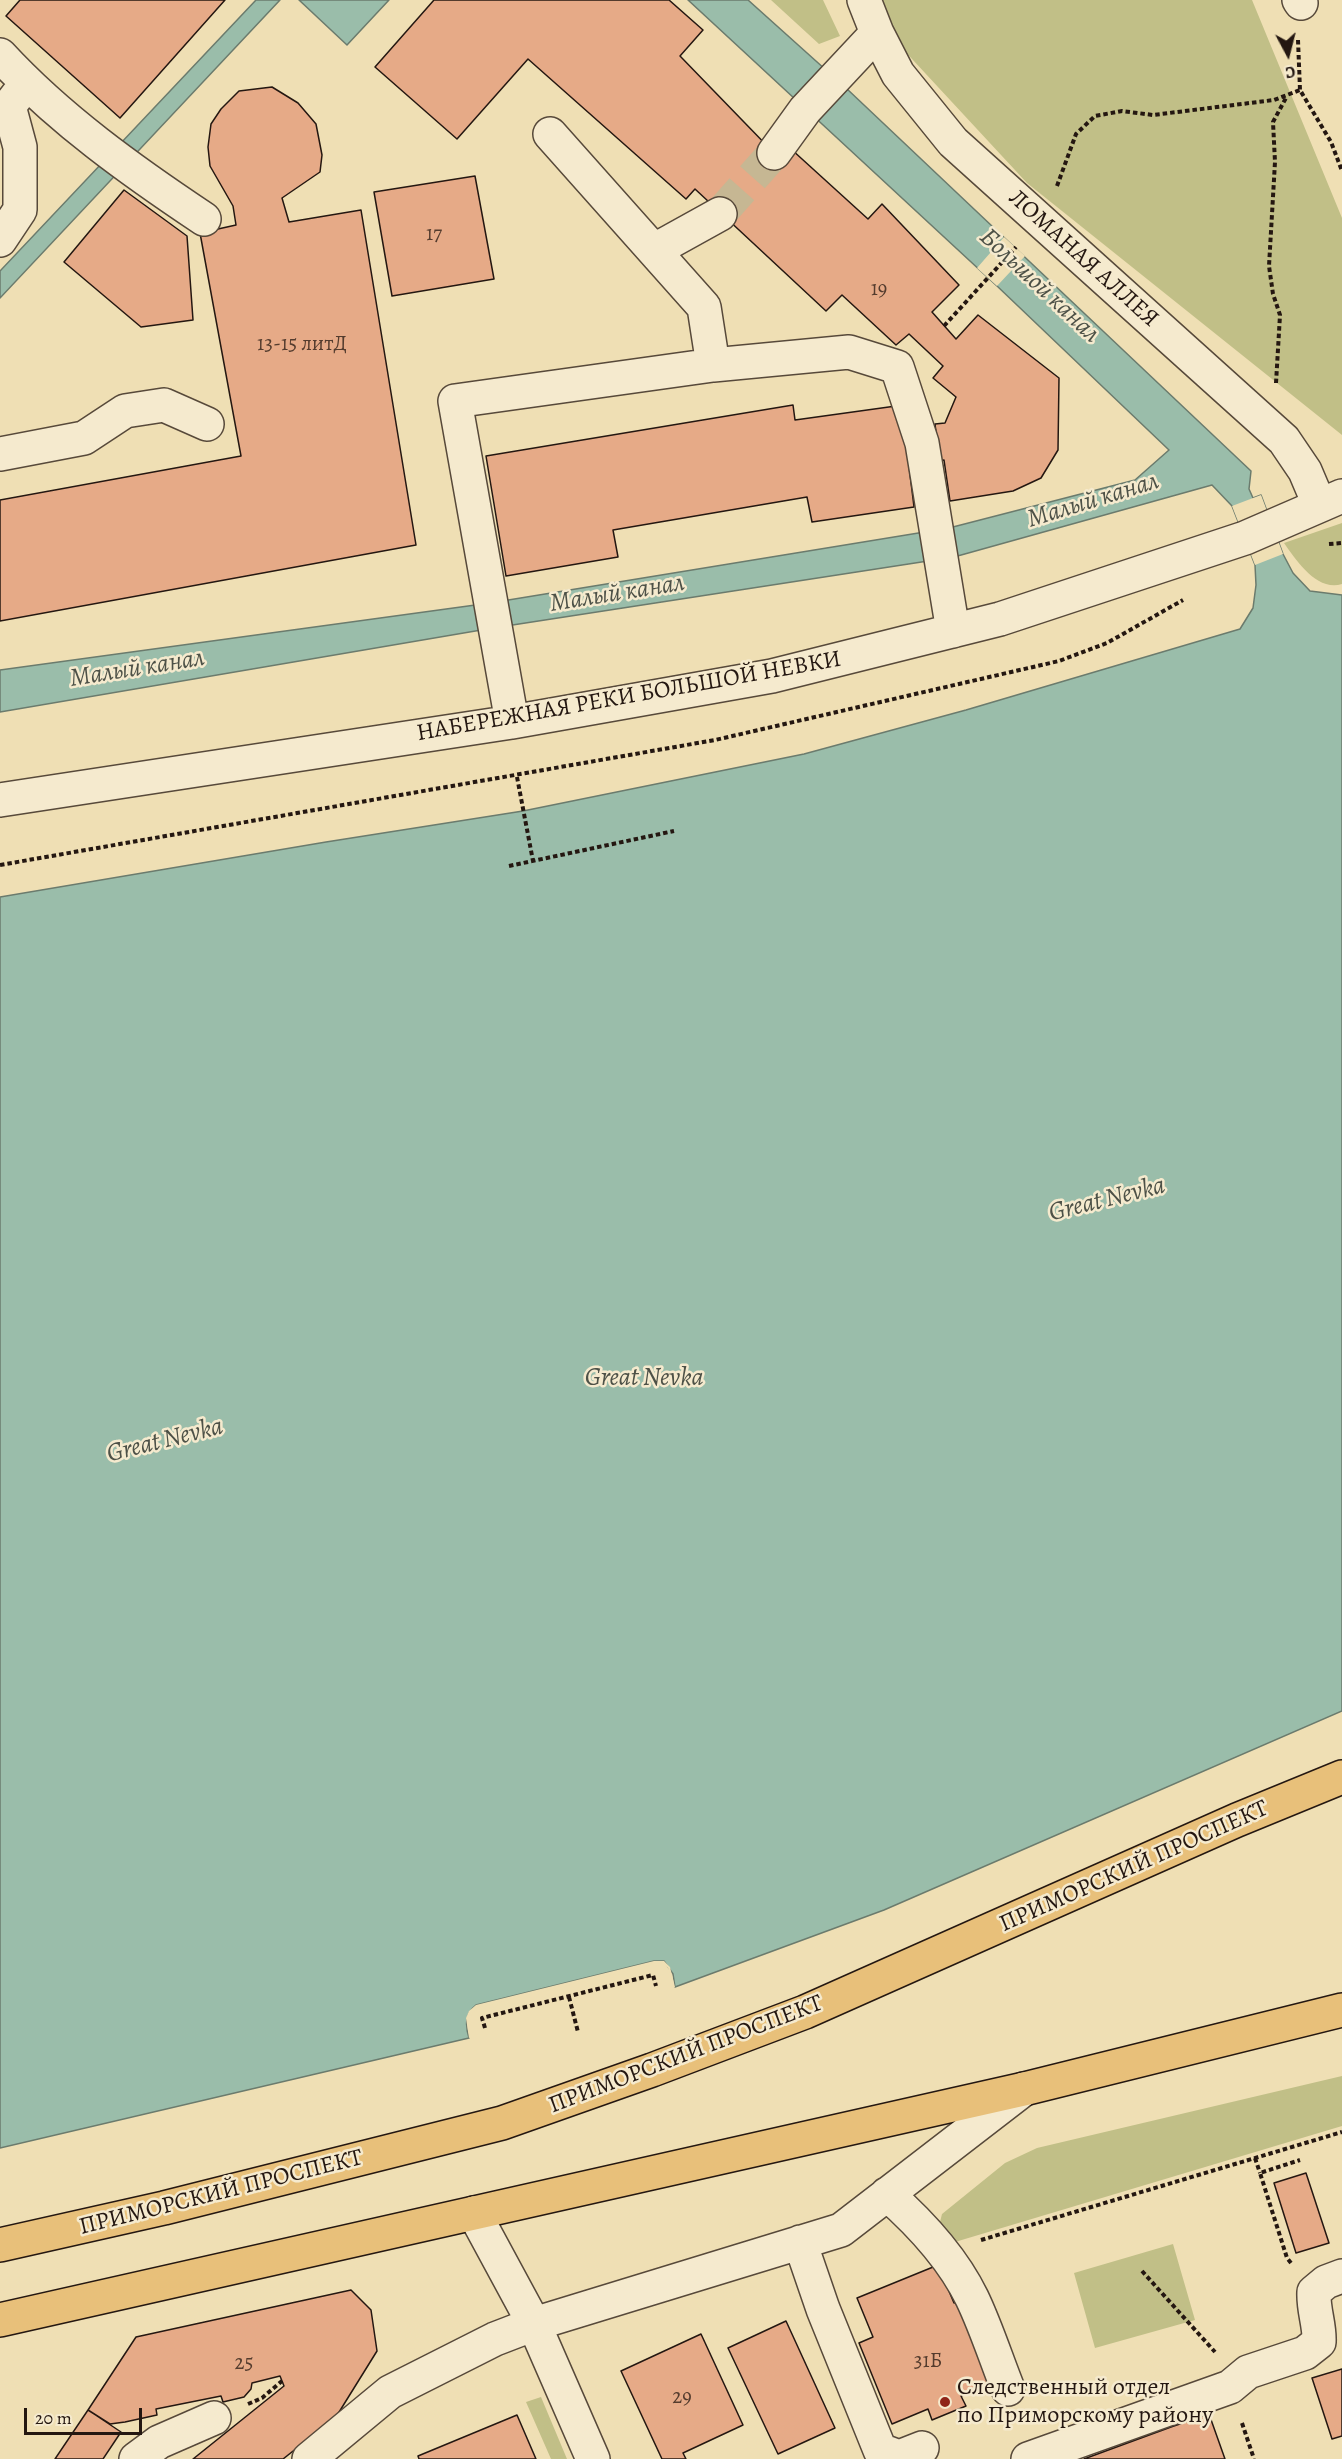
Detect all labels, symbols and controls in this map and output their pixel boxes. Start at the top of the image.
north arrow [1258,24,1318,84]
text: С [1284,60,1296,83]
street label: ЛОМАНАЯ АЛЛЕЯ [1002,184,1164,334]
house number: 17 [426,222,442,248]
water label: Большой канал [972,222,1106,350]
house number: 19 [871,277,887,303]
house number: 13-15 литД [257,332,347,358]
water label: Малый канал [1023,466,1163,536]
water label: Малый канал [547,568,687,620]
water label: Малый канал [67,643,207,695]
street label: НАБЕРЕЖНАЯ РЕКИ БОЛЬШОЙ НЕВКИ [414,645,844,749]
water label: Great Nevka [1046,1171,1168,1229]
water label: Great Nevka [585,1363,703,1395]
water label: Great Nevka [104,1412,226,1470]
street label: ПРИМОРСКИЙ ПРОСПЕКТ [995,1795,1273,1939]
street label: ПРИМОРСКИЙ ПРОСПЕКТ [545,1989,827,2121]
street label: ПРИМОРСКИЙ ПРОСПЕКТ [76,2144,366,2242]
house number: 31Б [914,2349,942,2375]
house number: 25 [234,2351,254,2377]
place label: Следственный отдел по Приморскому району [957,2374,1213,2430]
house number: 29 [672,2385,692,2411]
marker: Следственный отдел по Приморскому району [938,2395,952,2409]
scale bar [27,2396,146,2434]
text: 20 m [35,2406,72,2430]

